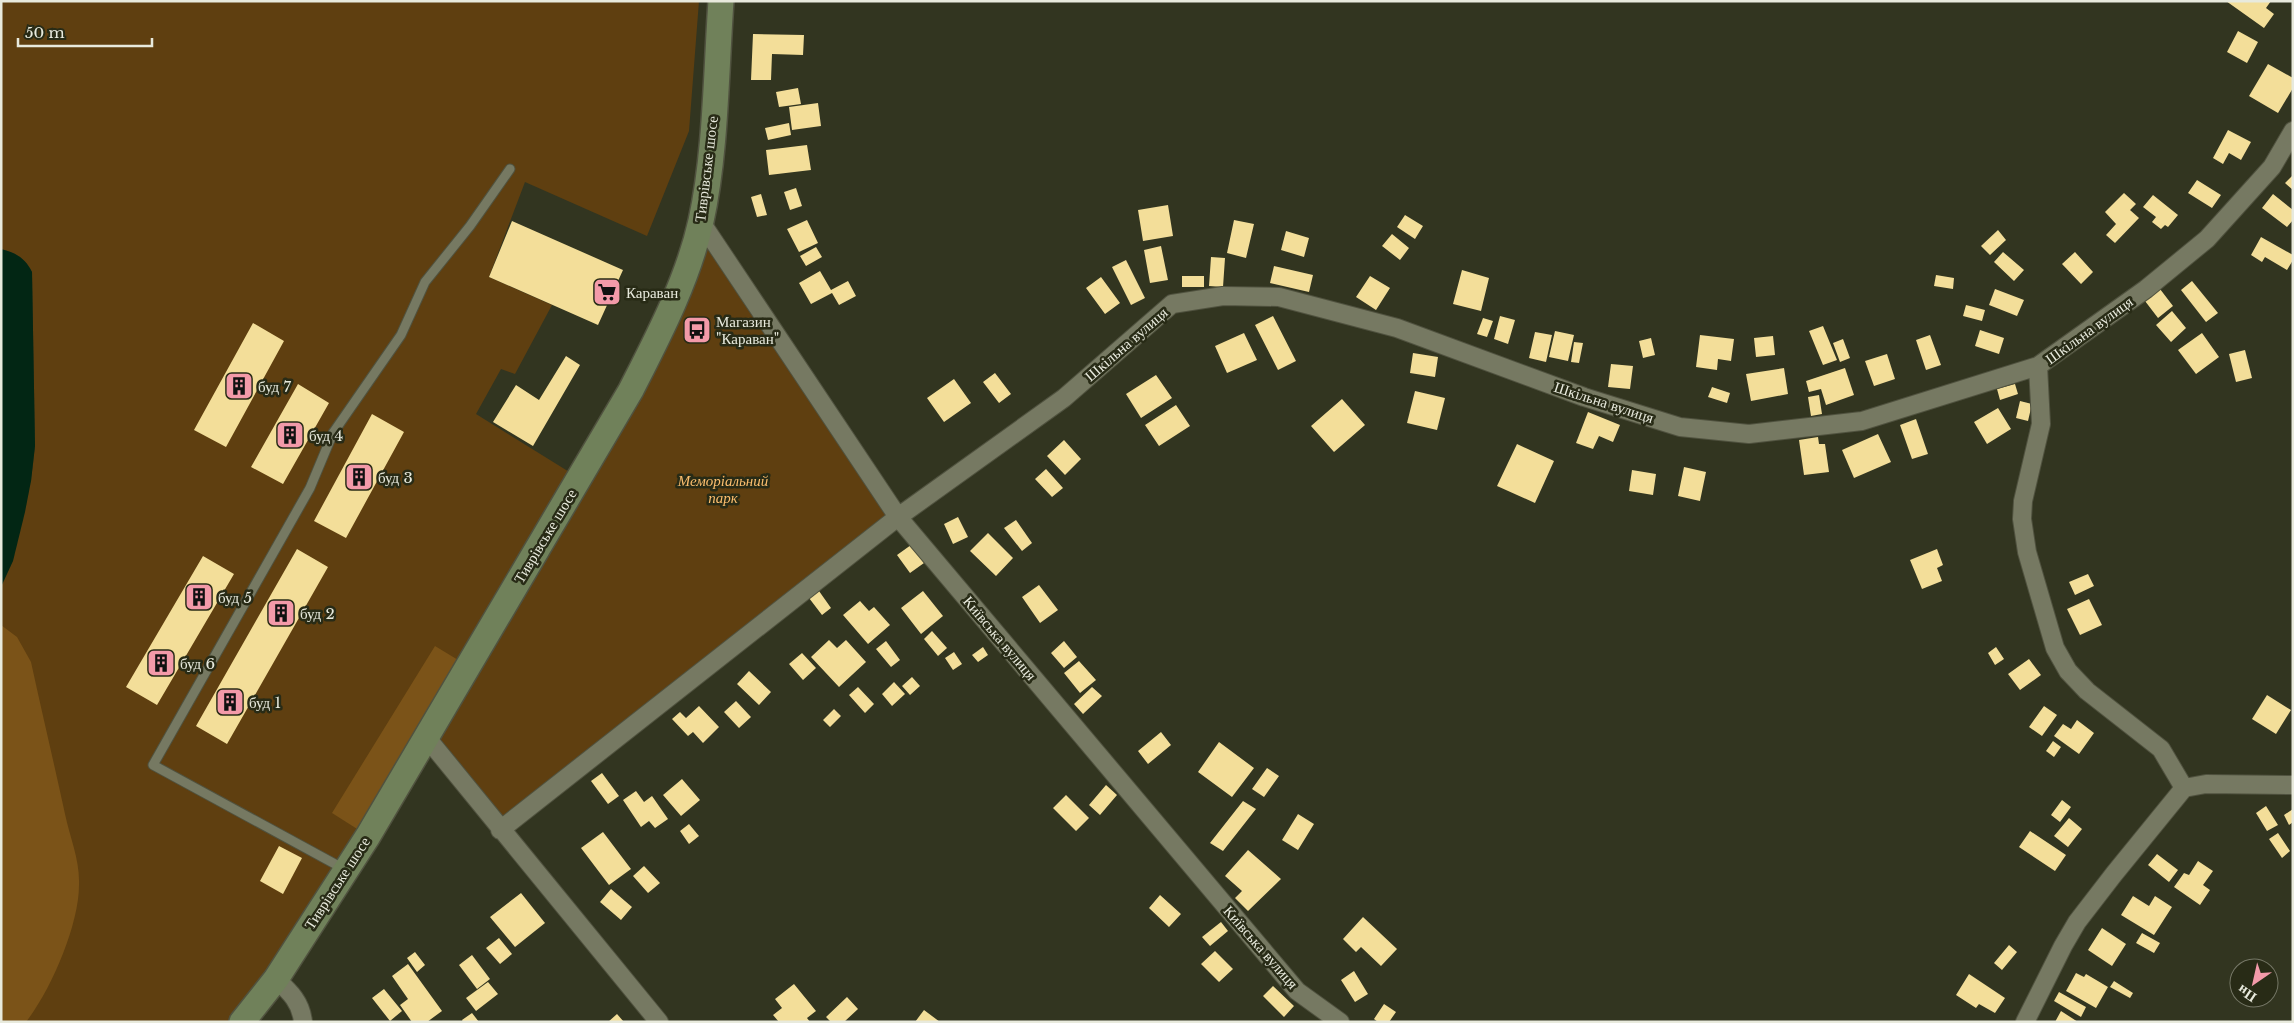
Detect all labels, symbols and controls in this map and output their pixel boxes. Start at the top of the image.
scale bar [18,15,151,47]
text: 50 m [25,23,65,42]
street label: Тиврівське шосе [690,114,722,223]
supermarket icon: Караван [592,277,622,307]
place label: Караван [626,283,678,302]
street label: Шкільна вулиця [2041,292,2137,368]
street label: Шкільна вулиця [1081,303,1171,385]
place label: Магазин "Караван" [716,312,779,348]
bus stop icon: Магазин "Караван" [682,315,712,345]
building icon: буд 7 [224,371,254,401]
place label: буд 7 [258,377,292,396]
street label: Шкільна вулиця [1552,377,1656,427]
building icon: буд 4 [275,420,305,450]
place label: буд 4 [309,426,343,445]
building icon: буд 3 [344,462,374,492]
place label: буд 3 [378,468,413,487]
park label: Меморіальний парк [677,471,769,507]
street label: Тиврівське шосе [509,485,581,587]
building icon: буд 5 [184,582,214,612]
place label: буд 5 [218,588,252,607]
street label: Київська вулиця [959,592,1041,684]
building icon: буд 2 [266,598,296,628]
place label: буд 2 [300,604,335,623]
building icon: буд 6 [146,648,176,678]
place label: буд 6 [180,654,215,673]
building icon: буд 1 [215,687,245,717]
place label: буд 1 [249,693,281,712]
street label: Тиврівське шосе [300,833,374,933]
street label: Київська вулиця [1220,901,1303,993]
north arrow [2229,958,2279,1008]
text: Пн [2234,981,2260,1007]

